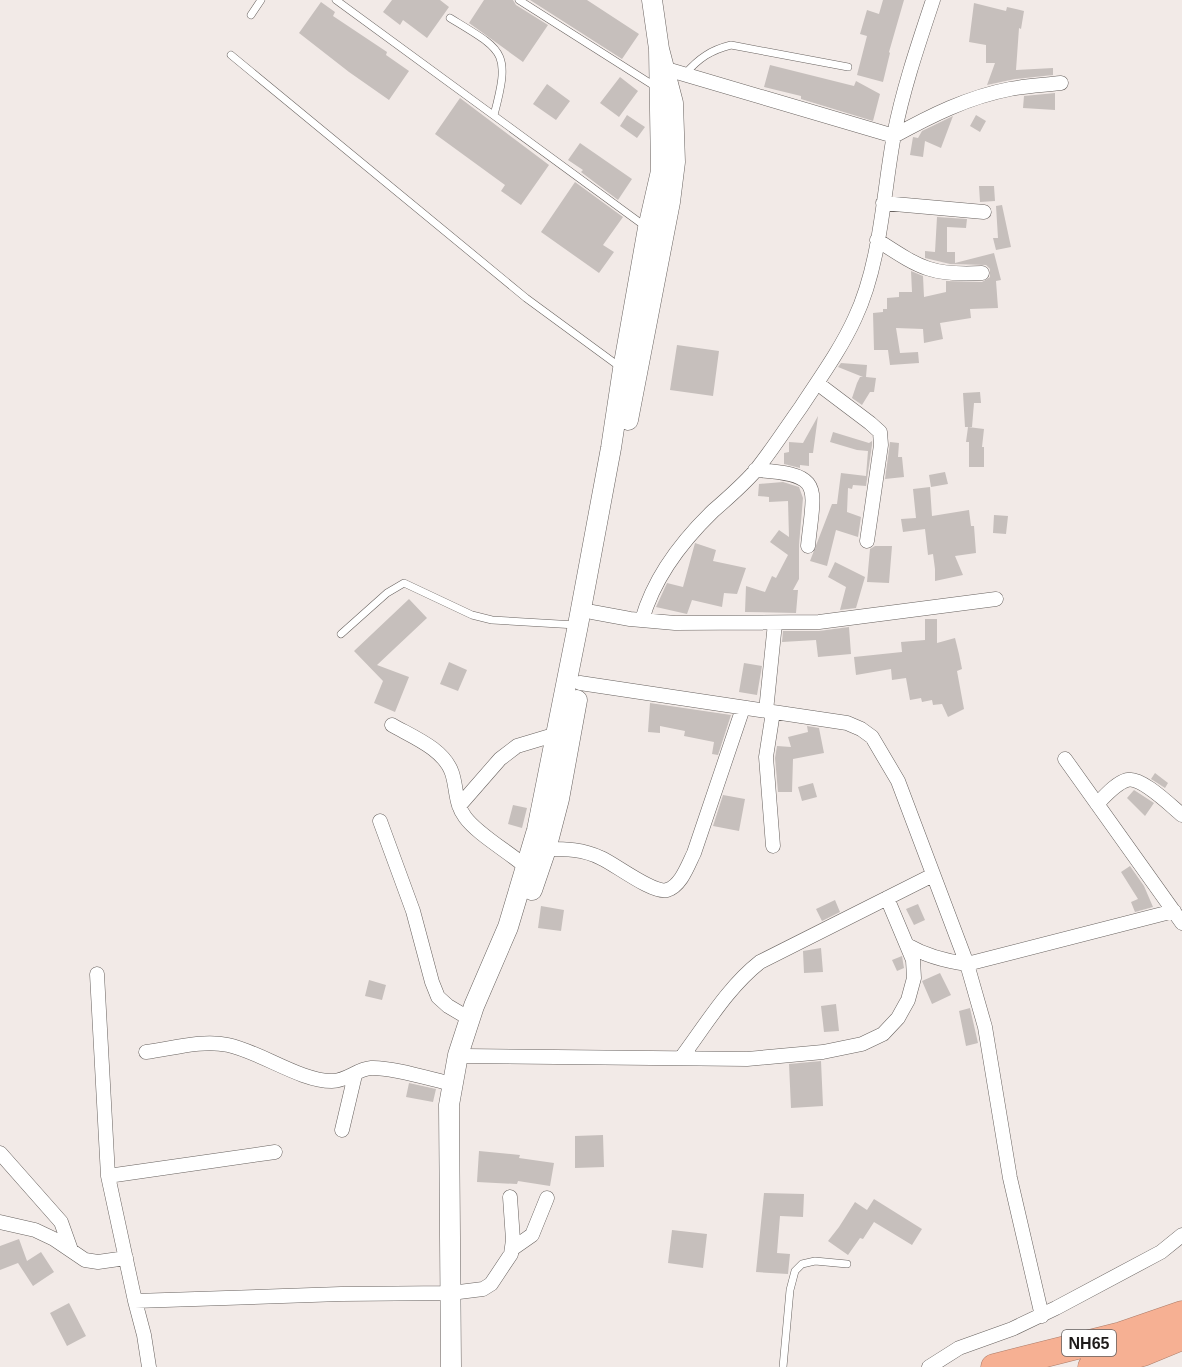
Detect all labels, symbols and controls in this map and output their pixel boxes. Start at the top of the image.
road number: NH65 [1062,1330,1116,1356]

